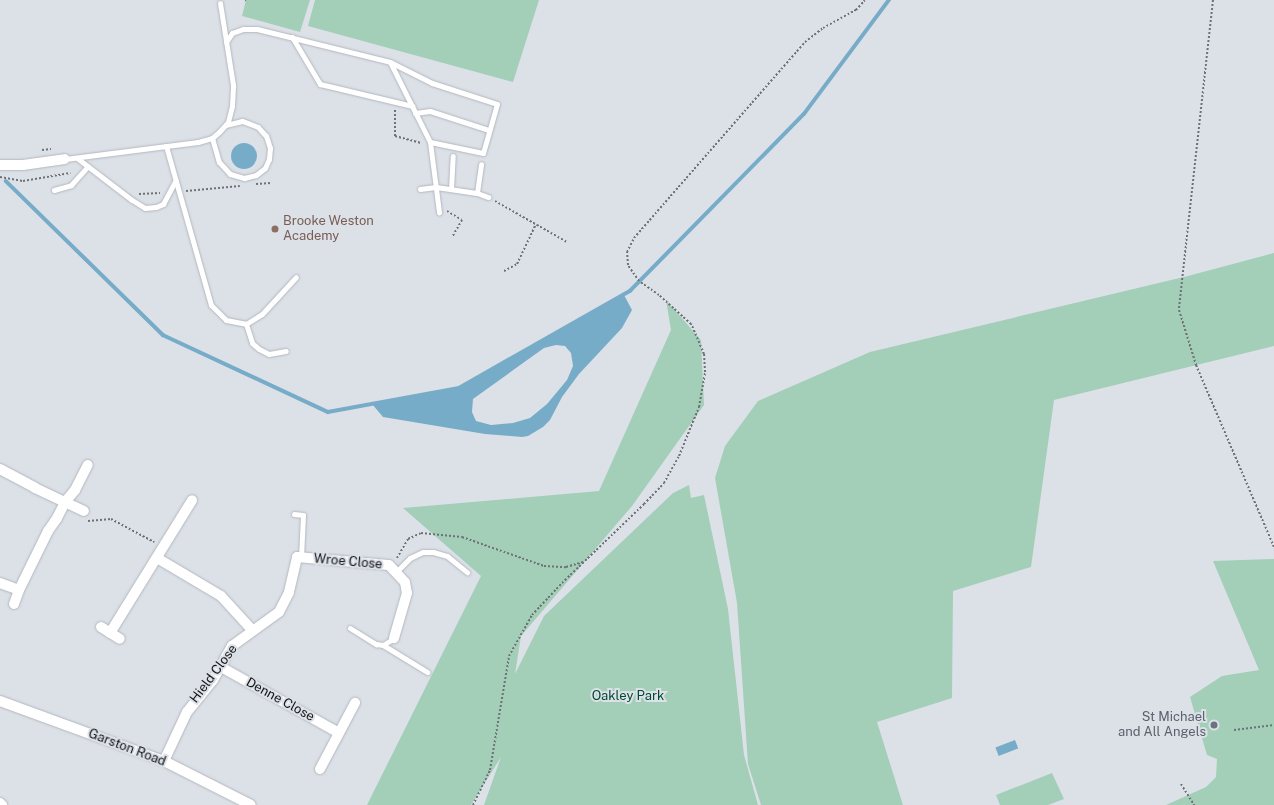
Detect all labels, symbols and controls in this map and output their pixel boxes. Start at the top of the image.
place label: Brooke Weston Academy [283,214,374,245]
marker: Brooke Weston Academy [270,224,280,234]
street label: Wroe Close [313,551,383,573]
street label: Hield Close [187,642,241,706]
street label: Denne Close [243,675,317,725]
park label: Oakley Park [592,688,664,704]
place label: St Michael and All Angels [1118,710,1206,741]
marker: St Michael and All Angels [1209,720,1219,730]
street label: Garston Road [86,726,168,770]

